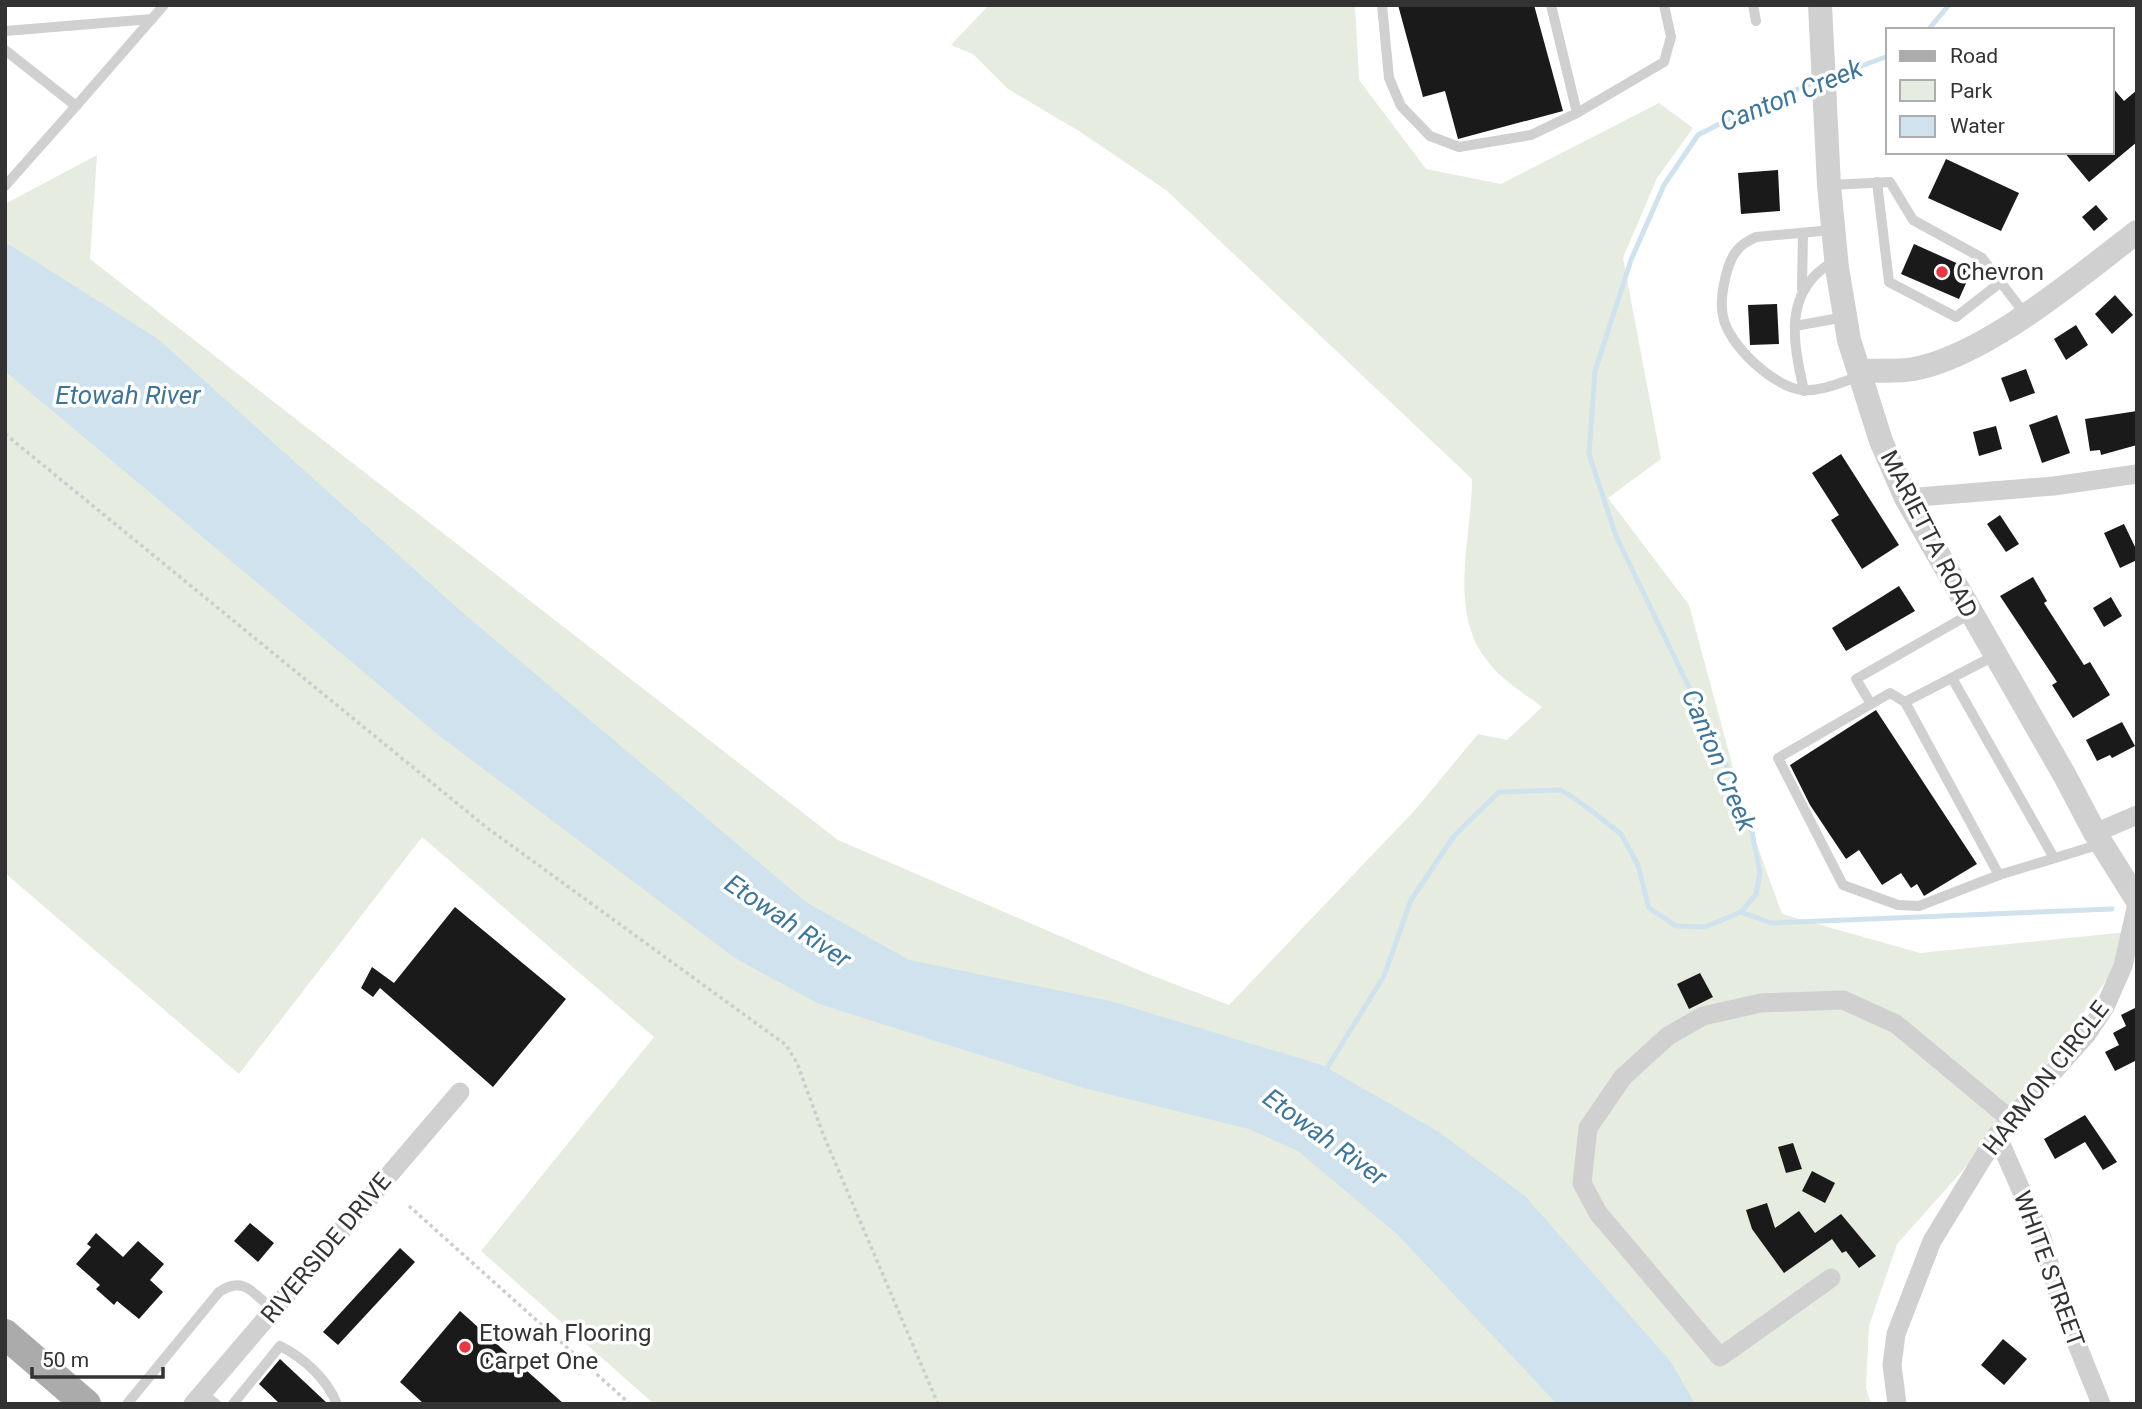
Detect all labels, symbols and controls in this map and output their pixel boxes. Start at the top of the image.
legend [1886,28,2114,154]
text: Road [1950,44,1998,68]
water label: Canton Creek [1715,52,1868,137]
text: Park [1950,79,1993,103]
text: Water [1950,114,2005,138]
place label: Chevron [1956,258,2044,286]
marker: Chevron [1934,264,1950,280]
water label: Etowah River [55,380,202,410]
street label: MARIETTA ROAD [1875,446,1983,622]
water label: Canton Creek [1676,685,1763,836]
water label: Etowah River [719,868,858,975]
street label: HARMON CIRCLE [1977,996,2115,1160]
water label: Etowah River [1257,1082,1394,1193]
street label: RIVERSIDE DRIVE [255,1167,397,1329]
street label: WHITE STREET [2008,1187,2090,1351]
place label: Etowah Flooring Carpet One [479,1319,651,1375]
scale bar [32,1336,163,1380]
marker: Etowah Flooring Carpet One [457,1339,473,1355]
text: 50 m [42,1348,89,1372]

